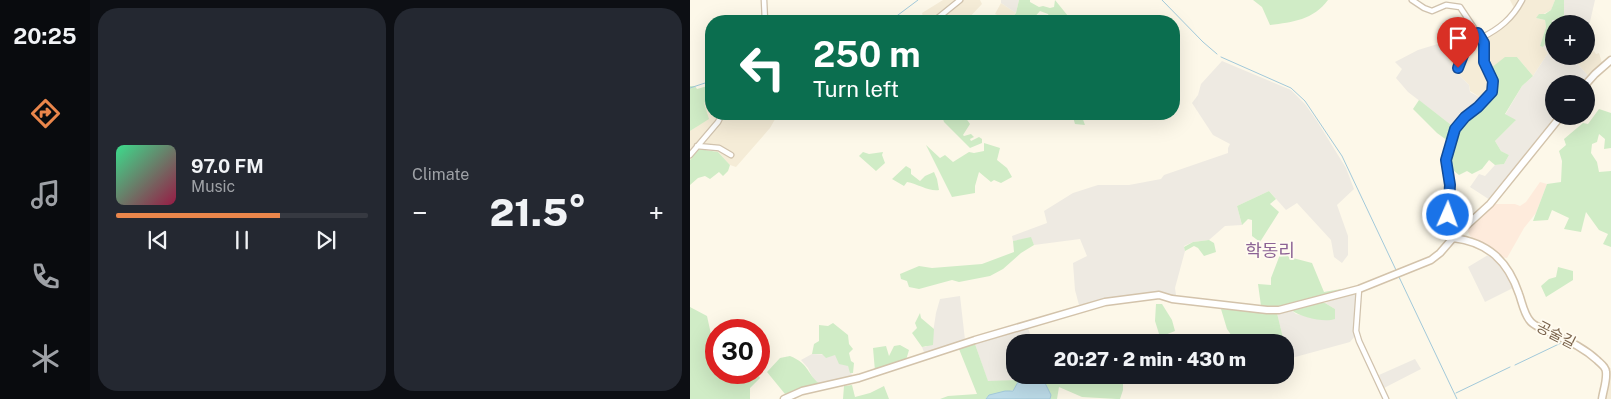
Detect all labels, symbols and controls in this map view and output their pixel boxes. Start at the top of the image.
map controls [1545,15,1595,125]
button: + [1545,15,1595,65]
pin [1437,17,1479,68]
text: 20:25 [13,23,77,49]
icon: arrive [1444,24,1472,52]
text: 250 m [813,34,921,75]
icon: left [730,35,795,100]
button: − [1545,75,1595,125]
text: Turn left [813,76,899,102]
icon: directions [28,96,63,131]
text: 97.0 FM [191,155,264,177]
text: Climate [412,165,469,184]
icon: music [28,177,63,212]
text: Music [191,177,235,196]
position arrow [1421,188,1473,240]
text: 21.5° [490,190,586,235]
text: − [412,196,428,229]
text: + [648,196,664,229]
icon: previous [144,226,172,254]
icon: pause [228,226,256,254]
icon: next [312,226,340,254]
district label: 학동리 [1245,240,1295,261]
icon: phone [28,259,63,294]
street label: 공술길 [1534,318,1579,352]
speed limit sign: 30 [705,319,770,384]
icon: climate [28,341,63,376]
text: 20:27 · 2 min · 430 m [1054,348,1246,370]

